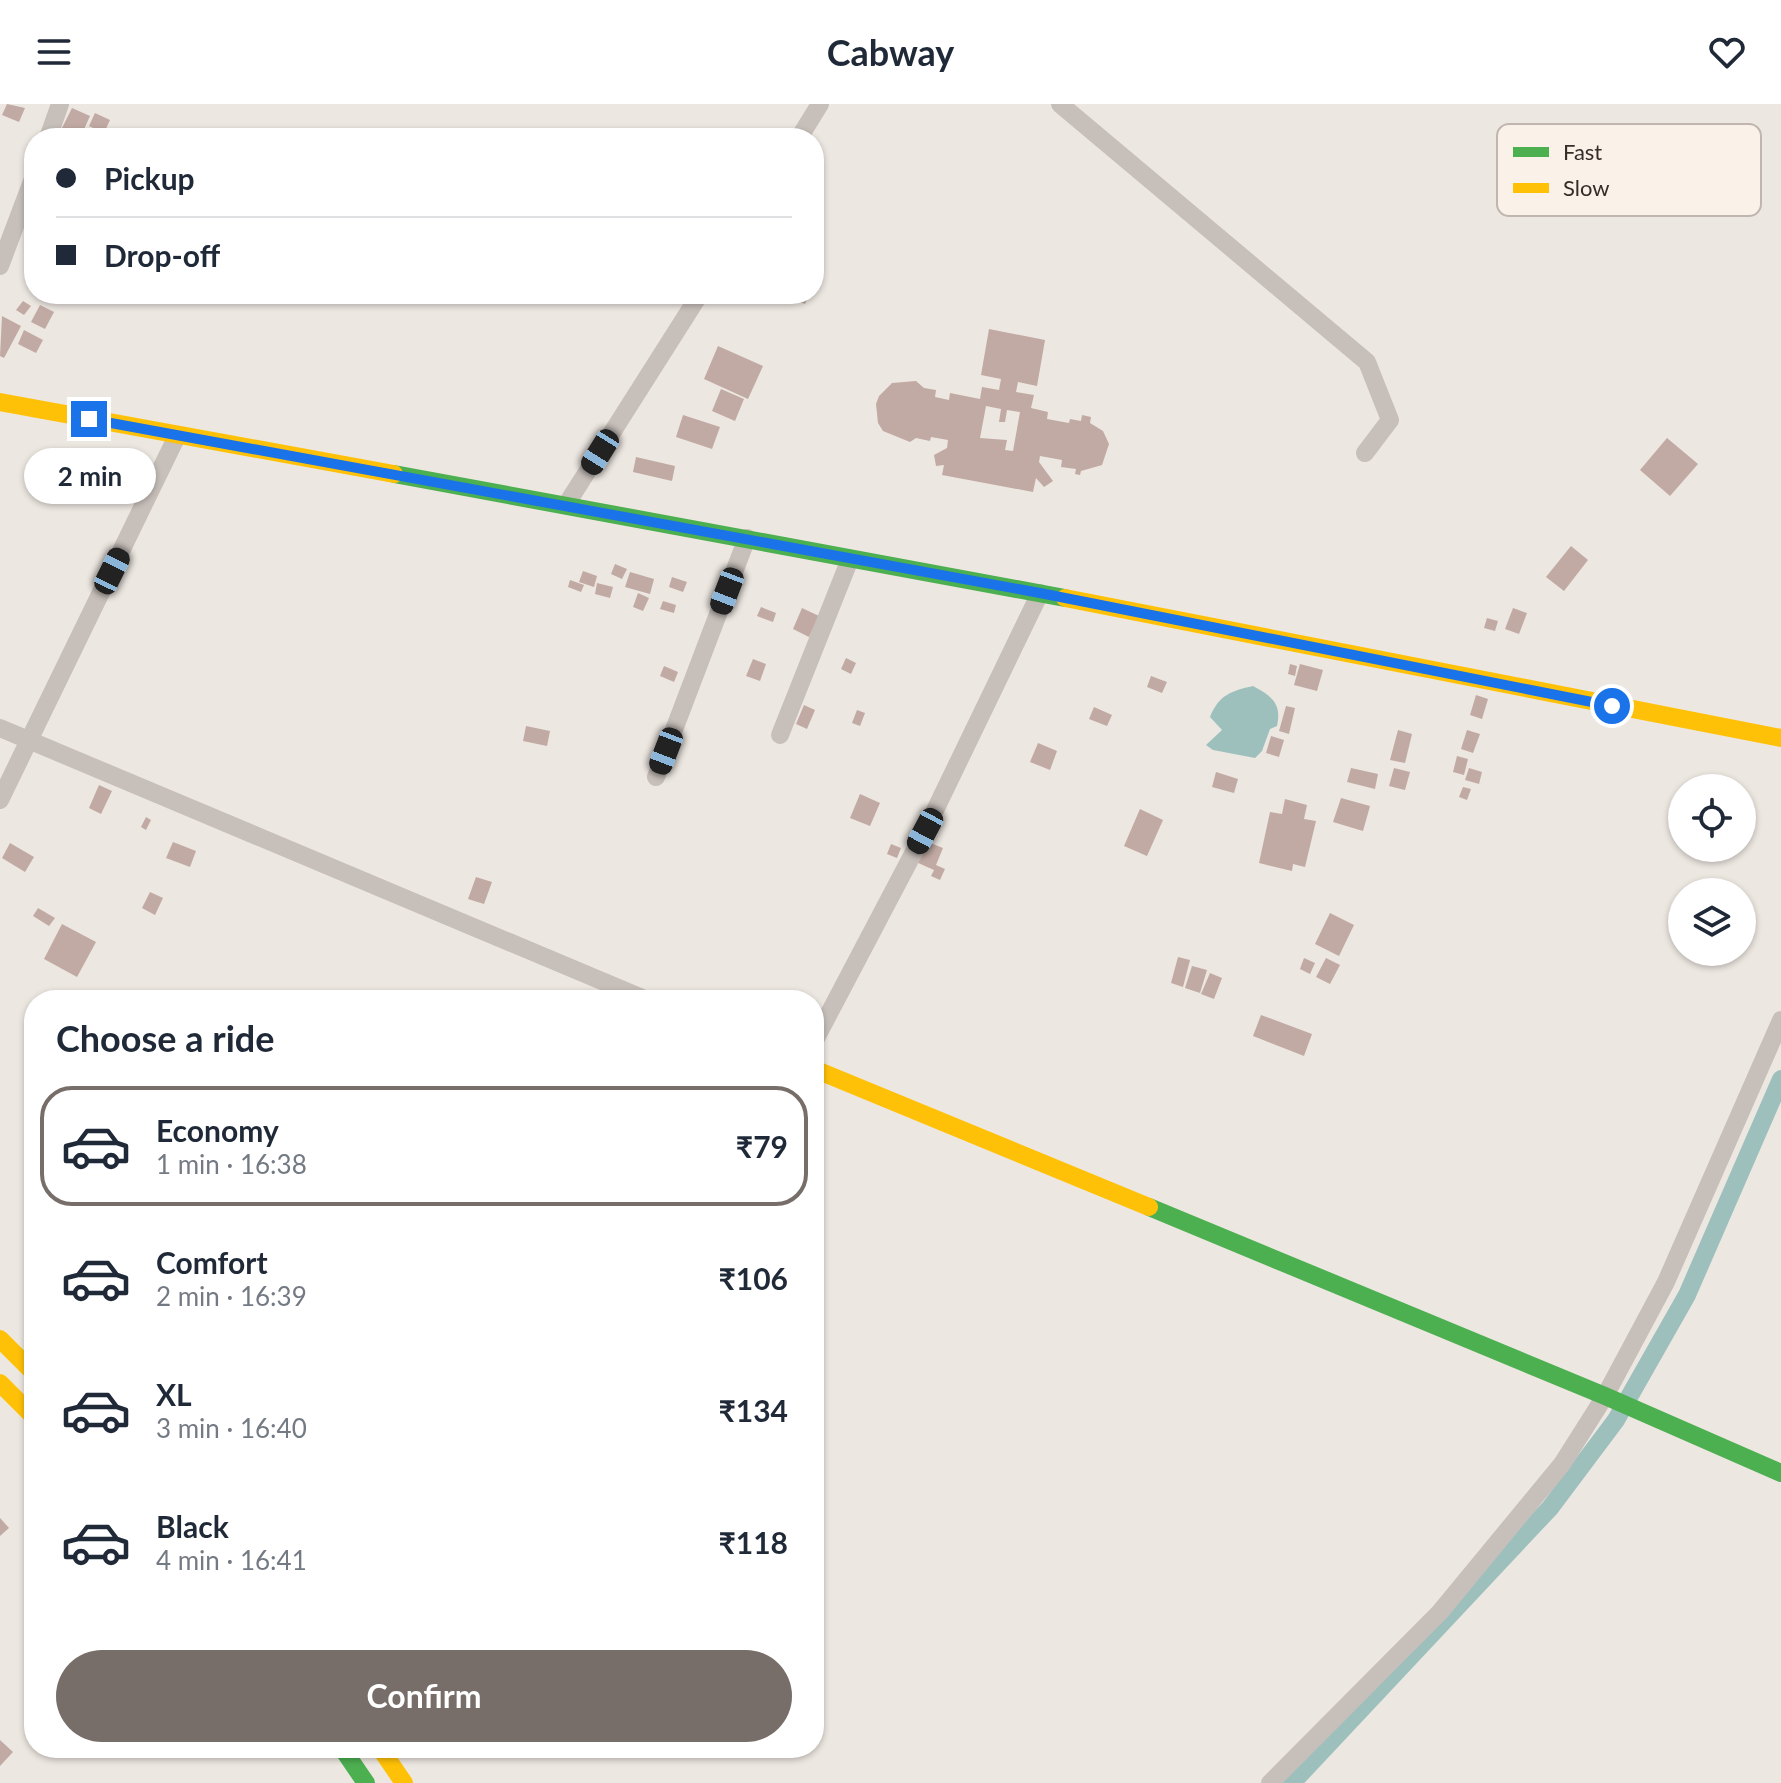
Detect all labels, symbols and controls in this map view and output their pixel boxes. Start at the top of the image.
icon: menu [32,30,76,74]
text: Cabway [827,30,954,74]
icon: heart [1705,30,1749,74]
legend [1497,124,1761,216]
text: Fast [1563,138,1602,165]
text: Pickup [104,160,195,196]
text: Slow [1563,174,1610,201]
text: Drop-off [104,237,220,273]
route end [71,401,107,437]
car [577,425,623,479]
callout: 2 min [23,447,155,503]
text: 2 min [58,460,122,492]
car [91,544,133,598]
car [707,564,747,618]
route start [1594,688,1630,724]
car [646,724,686,778]
map controls [1668,774,1756,966]
button: locate [1668,774,1756,862]
car [903,804,947,858]
button: layers [1668,878,1756,966]
text: Choose a ride [56,1016,275,1060]
icon: car [60,1110,132,1182]
text: Economy [156,1112,279,1148]
text: ₹79 [736,1128,788,1164]
text: 1 min · 16:38 [156,1148,307,1180]
icon: car [60,1242,132,1314]
text: Comfort [156,1244,268,1280]
text: ₹106 [718,1260,788,1296]
text: 2 min · 16:39 [156,1280,307,1312]
icon: car [60,1374,132,1446]
text: XL [156,1376,192,1412]
text: ₹134 [718,1392,788,1428]
text: 3 min · 16:40 [156,1412,307,1444]
icon: car [60,1506,132,1578]
text: Black [156,1508,229,1544]
text: ₹118 [718,1524,788,1560]
text: 4 min · 16:41 [156,1544,307,1576]
button: Confirm [56,1650,792,1742]

